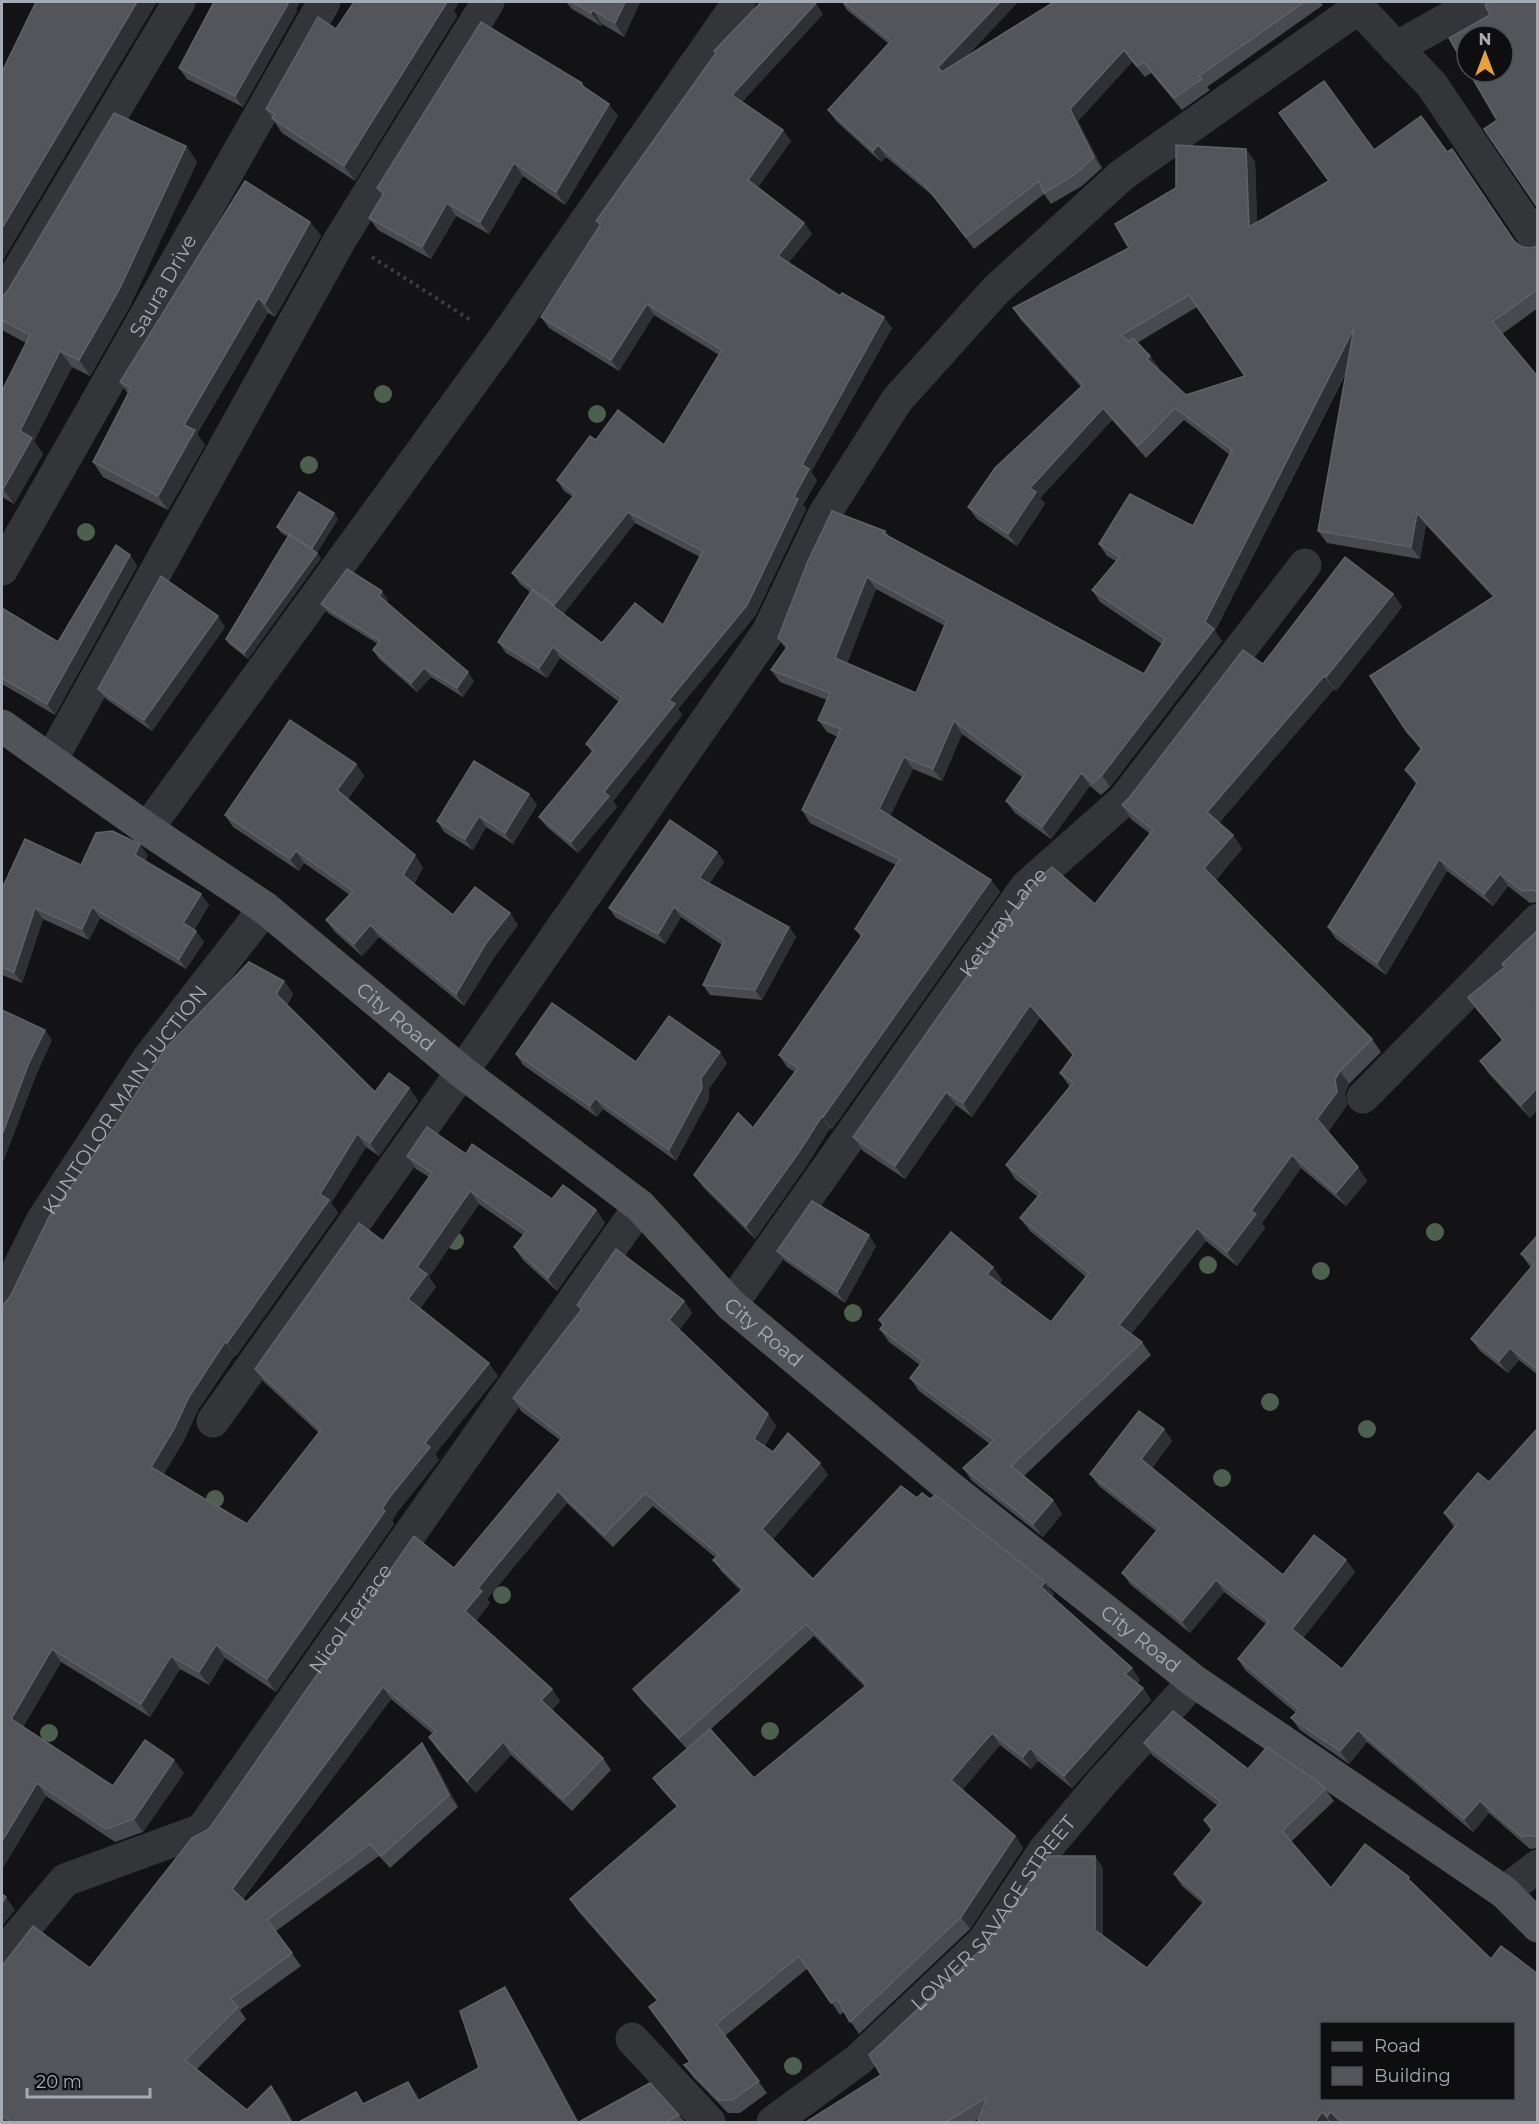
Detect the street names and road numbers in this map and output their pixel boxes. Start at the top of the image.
street label: Saura Drive [124,230,202,341]
street label: Keturay Lane [954,862,1052,982]
street label: City Road [351,977,440,1057]
street label: KUNTOLOR MAIN JUCTION [37,981,213,1219]
street label: City Road [719,1293,808,1372]
street label: Nicol Terrace [304,1559,397,1678]
street label: City Road [1096,1600,1186,1678]
street label: LOWER SAVAGE STREET [906,1810,1081,2016]

